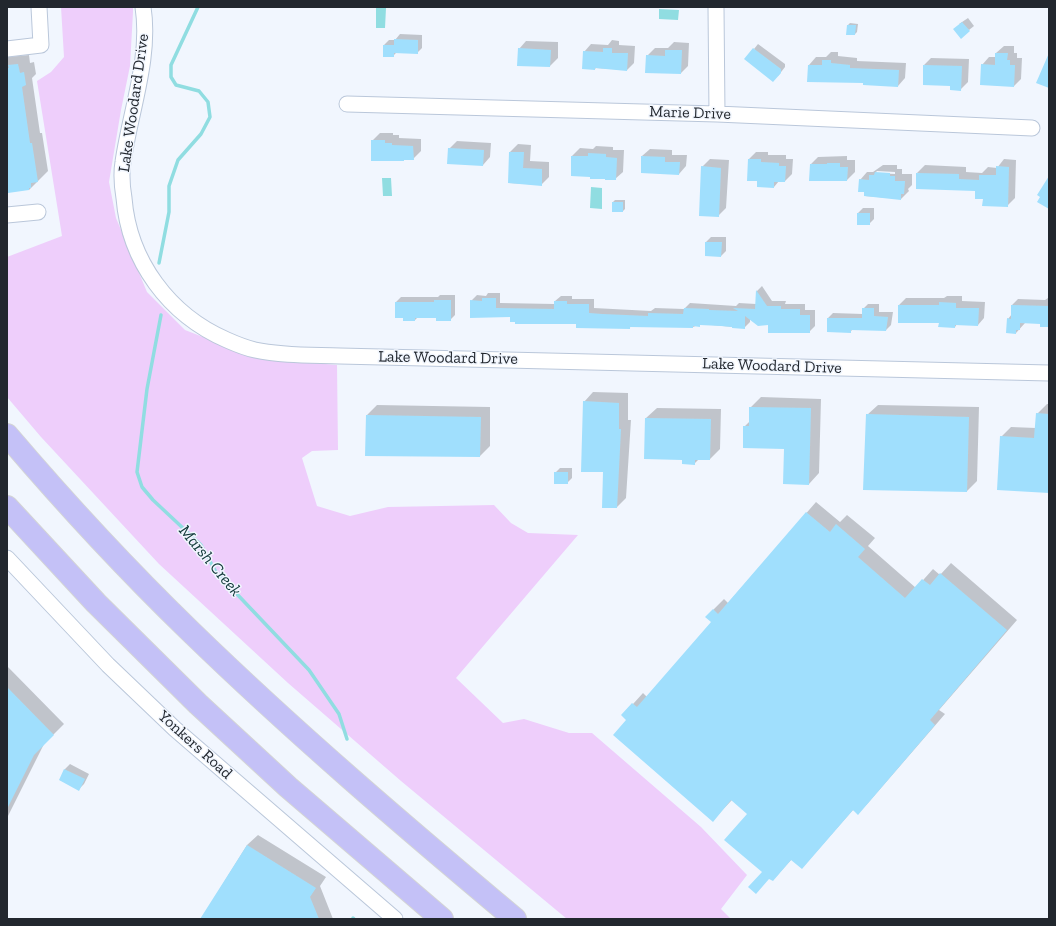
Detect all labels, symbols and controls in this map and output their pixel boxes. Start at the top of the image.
street label: Lake Woodard Drive [115,33,153,173]
street label: Marie Drive [649,102,731,124]
street label: Lake Woodard Drive [378,347,518,369]
street label: Lake Woodard Drive [702,354,842,378]
water label: Marsh Creek [174,521,246,601]
street label: Yonkers Road [154,707,236,783]

